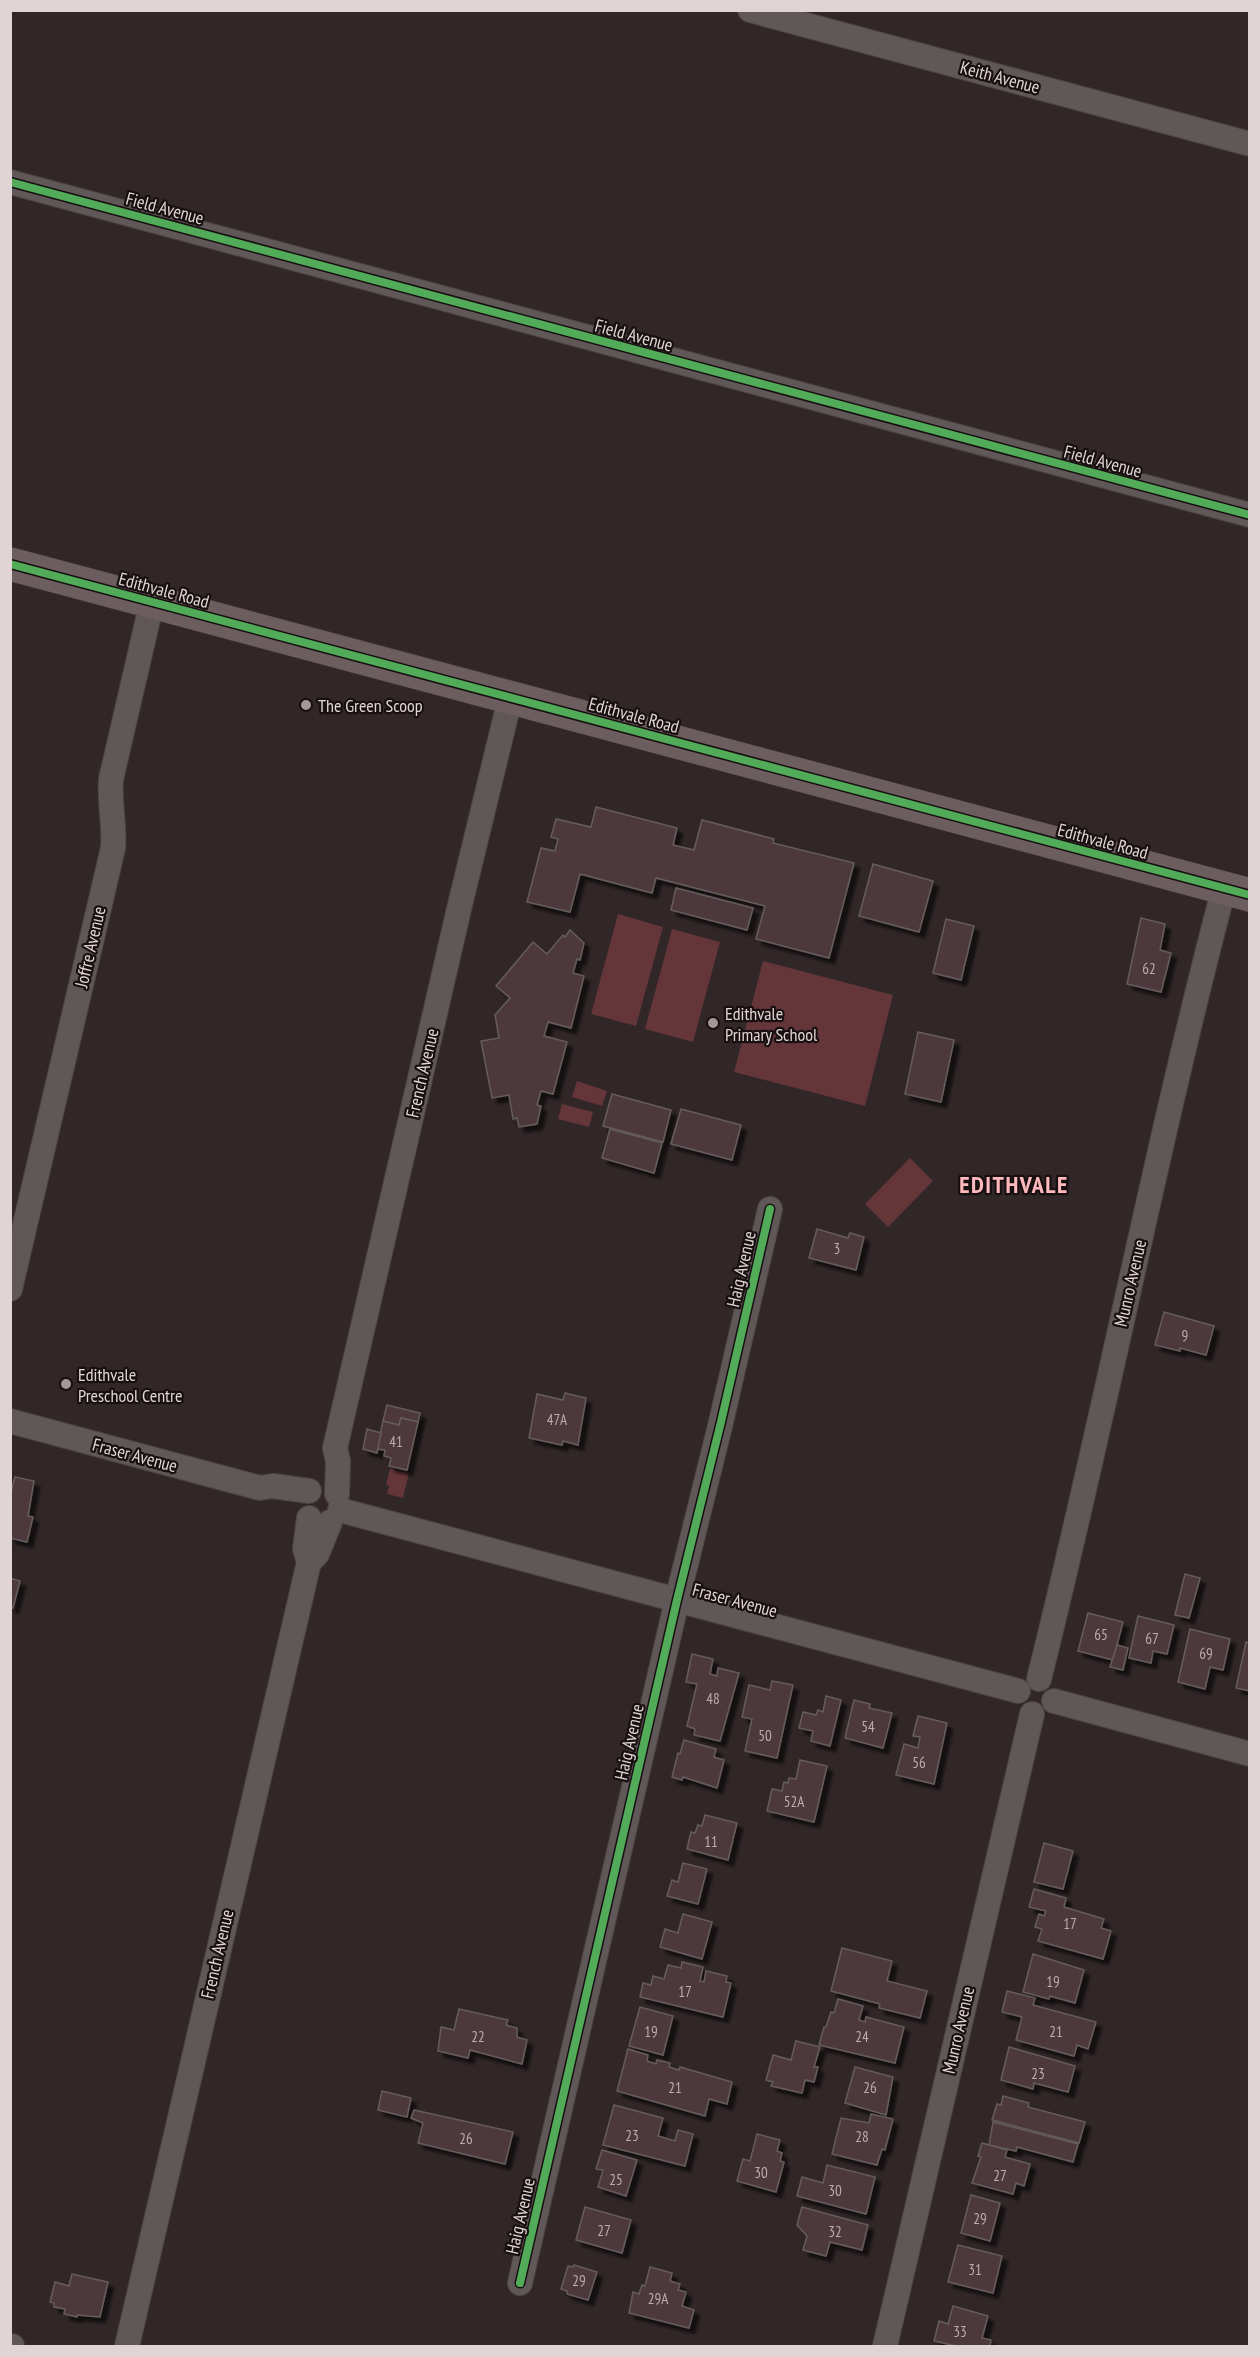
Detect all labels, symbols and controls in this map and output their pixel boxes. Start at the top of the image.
street label: Keith Avenue [958,55,1042,99]
street label: Field Avenue [124,187,206,229]
street label: Field Avenue [593,314,675,356]
street label: Field Avenue [1062,440,1144,482]
street label: Edithvale Road [116,567,212,613]
street label: Edithvale Road [586,692,682,738]
place label: The Green Scoop [318,694,423,717]
marker: The Green Scoop [299,698,313,712]
street label: Edithvale Road [1055,818,1151,864]
street label: Joffre Avenue [69,904,110,991]
house number: 62 [1142,959,1156,978]
place label: Edithvale Primary School [725,1002,818,1046]
marker: Edithvale Primary School [706,1016,720,1030]
street label: French Avenue [401,1026,443,1120]
district label: EDITHVALE [959,1169,1069,1200]
street label: Haig Avenue [721,1229,761,1309]
street label: Munro Avenue [1109,1237,1151,1329]
house number: 3 [834,1239,840,1258]
house number: 9 [1182,1326,1188,1345]
place label: Edithvale Preschool Centre [78,1363,182,1407]
marker: Edithvale Preschool Centre [59,1377,73,1391]
house number: 47A [547,1410,568,1429]
house number: 41 [389,1432,403,1451]
street label: Fraser Avenue [90,1433,180,1477]
street label: Fraser Avenue [690,1578,780,1622]
house number: 65 [1094,1625,1108,1644]
house number: 67 [1145,1629,1159,1648]
house number: 69 [1199,1644,1213,1663]
house number: 48 [706,1689,720,1708]
street label: Haig Avenue [609,1702,649,1782]
house number: 54 [861,1717,875,1736]
house number: 50 [758,1726,772,1745]
house number: 56 [912,1753,926,1772]
house number: 52A [784,1792,805,1811]
house number: 11 [704,1832,718,1851]
street label: French Avenue [196,1907,238,2001]
house number: 17 [1063,1914,1077,1933]
house number: 19 [1046,1972,1060,1991]
house number: 17 [678,1982,692,2001]
street label: Munro Avenue [937,1984,979,2076]
house number: 19 [644,2022,658,2041]
house number: 21 [1049,2022,1063,2041]
house number: 22 [471,2027,485,2046]
house number: 24 [855,2027,869,2046]
house number: 23 [1031,2064,1045,2083]
house number: 21 [668,2078,682,2097]
house number: 26 [863,2078,877,2097]
house number: 23 [625,2126,639,2145]
house number: 28 [855,2127,869,2146]
house number: 26 [459,2129,473,2148]
house number: 30 [754,2163,768,2182]
house number: 27 [993,2166,1007,2185]
house number: 25 [609,2170,623,2189]
street label: Haig Avenue [500,2176,540,2256]
house number: 30 [828,2181,842,2200]
house number: 29 [973,2209,987,2228]
house number: 27 [597,2221,611,2240]
house number: 32 [828,2222,842,2241]
house number: 31 [968,2260,982,2279]
house number: 29 [572,2271,586,2290]
house number: 29A [648,2289,669,2308]
house number: 33 [953,2322,967,2341]

